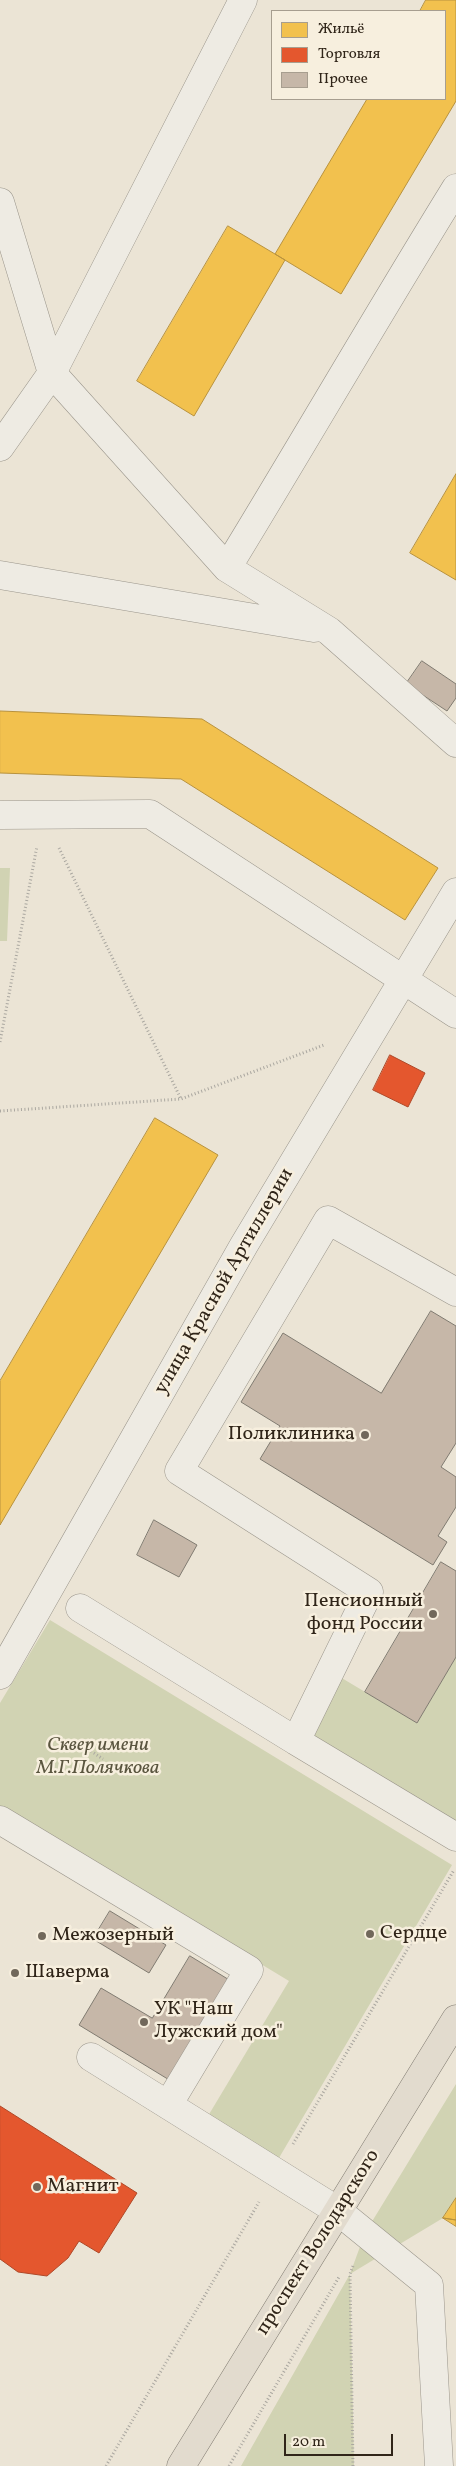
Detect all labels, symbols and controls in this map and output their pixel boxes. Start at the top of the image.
legend [271,10,446,100]
text: Жильё [318,19,364,40]
text: Торговля [318,44,380,65]
text: Прочее [318,69,368,90]
street label: улица Красной Артиллерии [150,1165,300,1399]
place label: Поликлиника [228,1423,355,1447]
marker: Поликлиника [359,1429,371,1441]
place label: Пенсионный фонд России [304,1590,423,1637]
marker: Пенсионный фонд России [427,1608,439,1620]
park label: Сквер имени М.Г.Полячкова [36,1734,160,1781]
place label: Сердце [380,1922,447,1946]
place label: Межозерный [52,1924,174,1948]
marker: Сердце [364,1928,376,1940]
marker: Межозерный [36,1930,48,1942]
place label: Шаверма [25,1961,110,1985]
marker: Шаверма [9,1967,21,1979]
place label: УК "Наш Лужский дом" [154,1998,283,2045]
marker: УК "Наш Лужский дом" [138,2016,150,2028]
street label: проспект Володарского [252,2146,386,2340]
place label: Магнит [47,2175,119,2199]
marker: Магнит [31,2181,43,2193]
scale bar [286,2424,395,2456]
text: 20 m [292,2432,325,2453]

